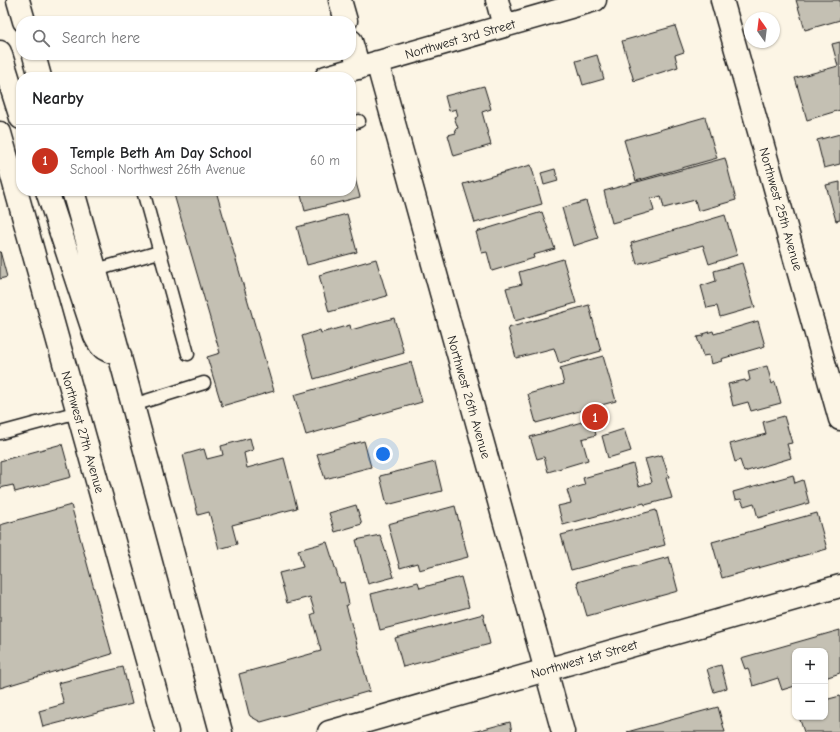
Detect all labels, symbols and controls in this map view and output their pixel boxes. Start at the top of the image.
north arrow [744,12,780,48]
search box [16,16,356,60]
street label: Northwest 3rd Street [403,16,518,62]
icon: search [30,27,52,49]
text: Search here [62,29,140,47]
text: Nearby [32,89,83,108]
text: Temple Beth Am Day School [70,144,252,162]
street label: Northwest 25th Avenue [756,146,806,273]
text: 1 [42,153,48,168]
text: 60 m [310,153,340,168]
text: School · Northwest 26th Avenue [70,162,245,177]
street label: Northwest 26th Avenue [444,334,494,461]
street label: Northwest 27th Avenue [58,369,108,495]
pin: 1 [582,402,608,432]
your location [373,444,393,464]
street label: Northwest 1st Street [529,636,640,681]
map controls [792,648,828,720]
button: + [792,648,828,684]
button: − [792,684,828,720]

